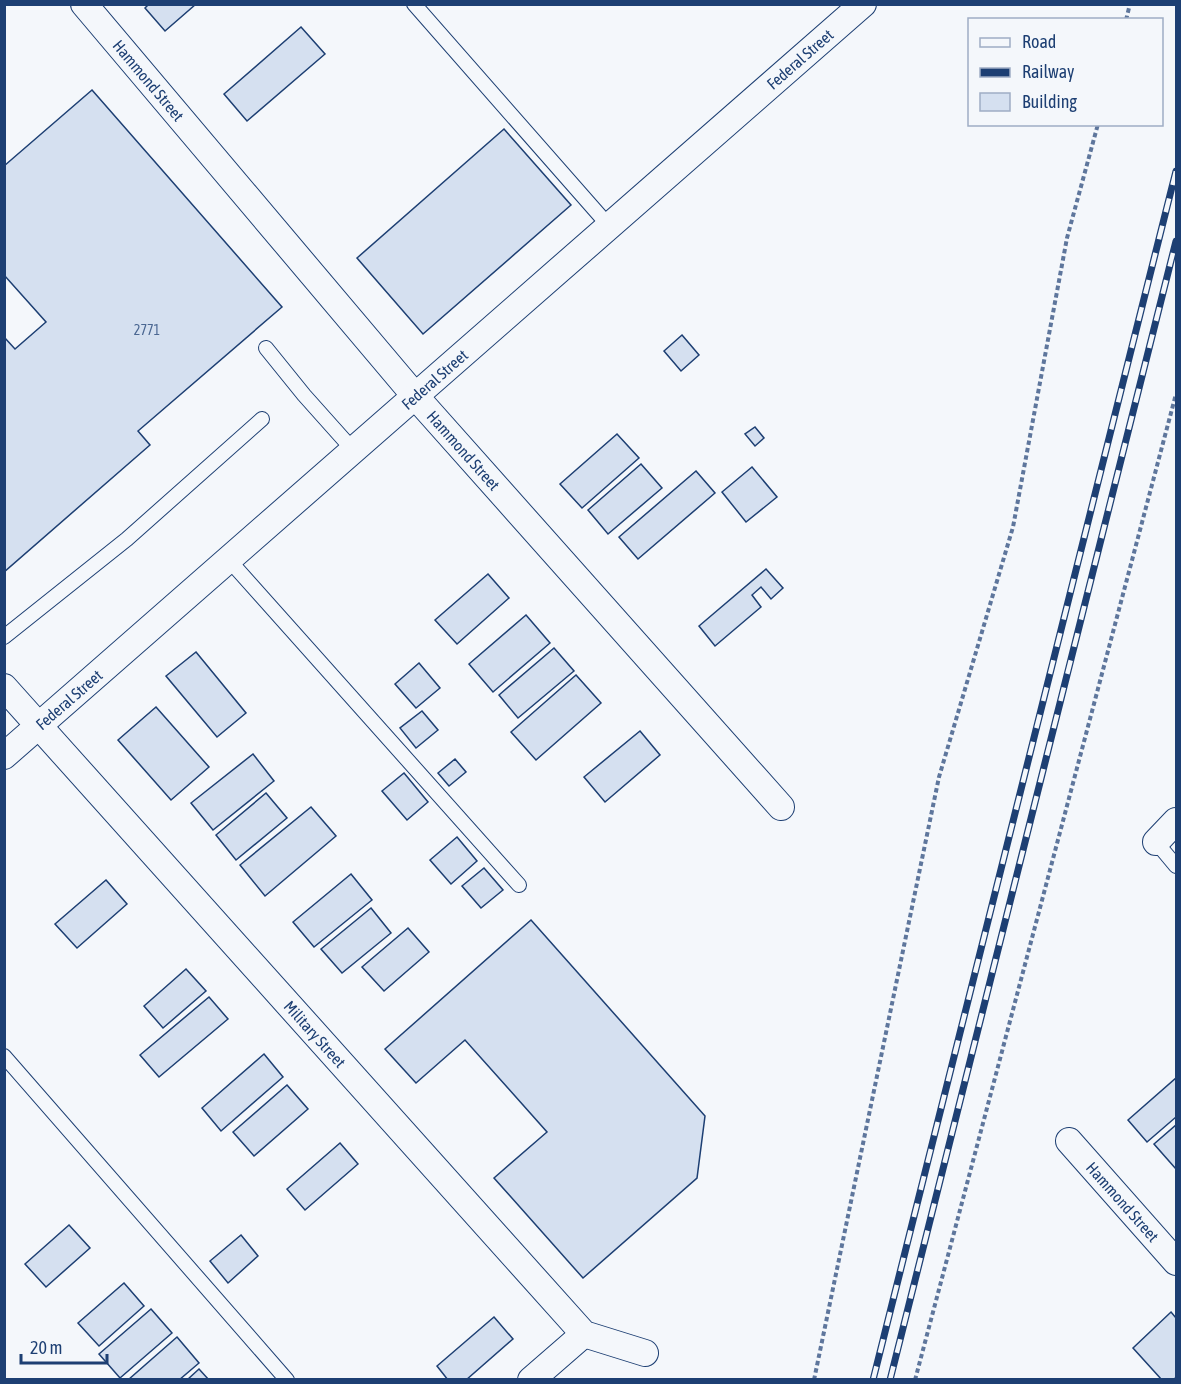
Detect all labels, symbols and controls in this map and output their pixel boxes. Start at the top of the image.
legend [968,18,1163,126]
street label: Federal Street [763,25,837,93]
text: Road [1022,31,1056,52]
street label: Hammond Street [109,36,188,125]
text: Railway [1022,61,1074,82]
text: Building [1022,91,1077,112]
house number: 2771 [134,322,160,338]
street label: Federal Street [398,345,471,413]
street label: Hammond Street [424,407,504,494]
street label: Federal Street [32,666,106,733]
street label: Military Street [281,997,350,1071]
street label: Hammond Street [1083,1158,1163,1245]
scale bar [21,1327,106,1365]
text: 20 m [30,1337,62,1358]

